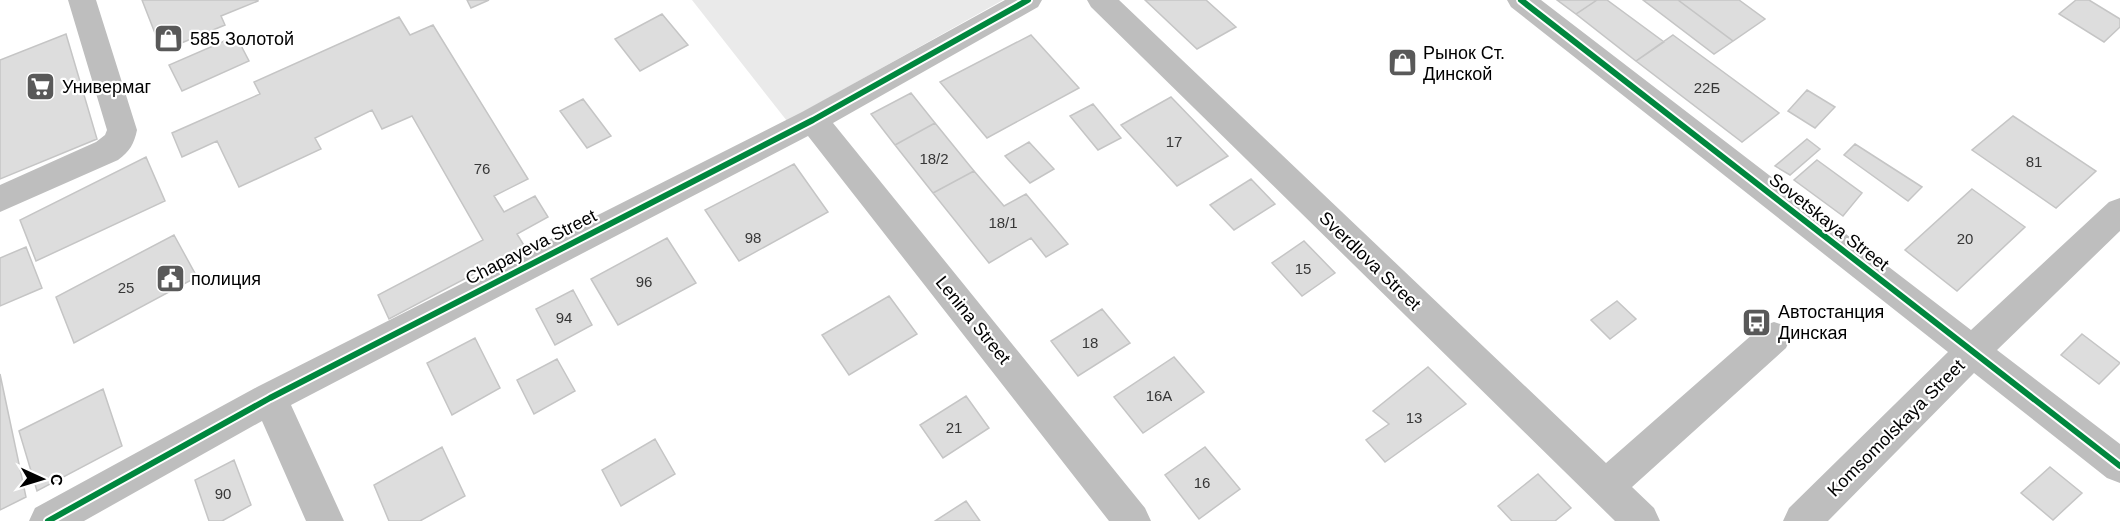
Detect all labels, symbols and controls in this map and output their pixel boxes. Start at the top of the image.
shop icon: 585 Золотой [153,23,185,55]
place label: 585 Золотой [190,29,294,49]
place label: Рынок Ст. Динской [1423,43,1505,84]
shop icon: Рынок Ст. Динской [1386,47,1418,79]
supermarket icon: Универмаг [25,71,57,103]
place label: Универмаг [62,77,151,97]
house number: 22Б [1694,79,1720,96]
house number: 17 [1166,133,1182,150]
house number: 18/2 [919,150,949,167]
house number: 81 [2026,153,2042,170]
house number: 76 [474,160,490,177]
street label: Sovetskaya Street [1765,169,1893,275]
street label: Chapayeva Street [462,205,600,289]
street label: Sverdlova Street [1315,208,1425,314]
house number: 18/1 [988,214,1018,231]
house number: 98 [745,229,761,246]
house number: 20 [1957,230,1973,247]
house number: 15 [1295,260,1311,277]
public building icon: полиция [154,263,186,295]
place label: полиция [191,269,261,289]
street label: Lenina Street [932,272,1014,368]
house number: 96 [636,273,652,290]
house number: 25 [118,279,134,296]
place label: Автостанция Динская [1778,302,1884,343]
bus stop icon: Автостанция Динская [1741,306,1773,338]
house number: 94 [556,309,572,326]
house number: 18 [1082,334,1098,351]
street label: Komsomolskaya Street [1823,355,1969,501]
house number: 16А [1146,387,1172,404]
house number: 13 [1406,409,1422,426]
house number: 21 [946,419,962,436]
north arrow [12,449,72,509]
text: С [48,474,65,487]
house number: 16 [1194,474,1210,491]
house number: 90 [215,485,231,502]

